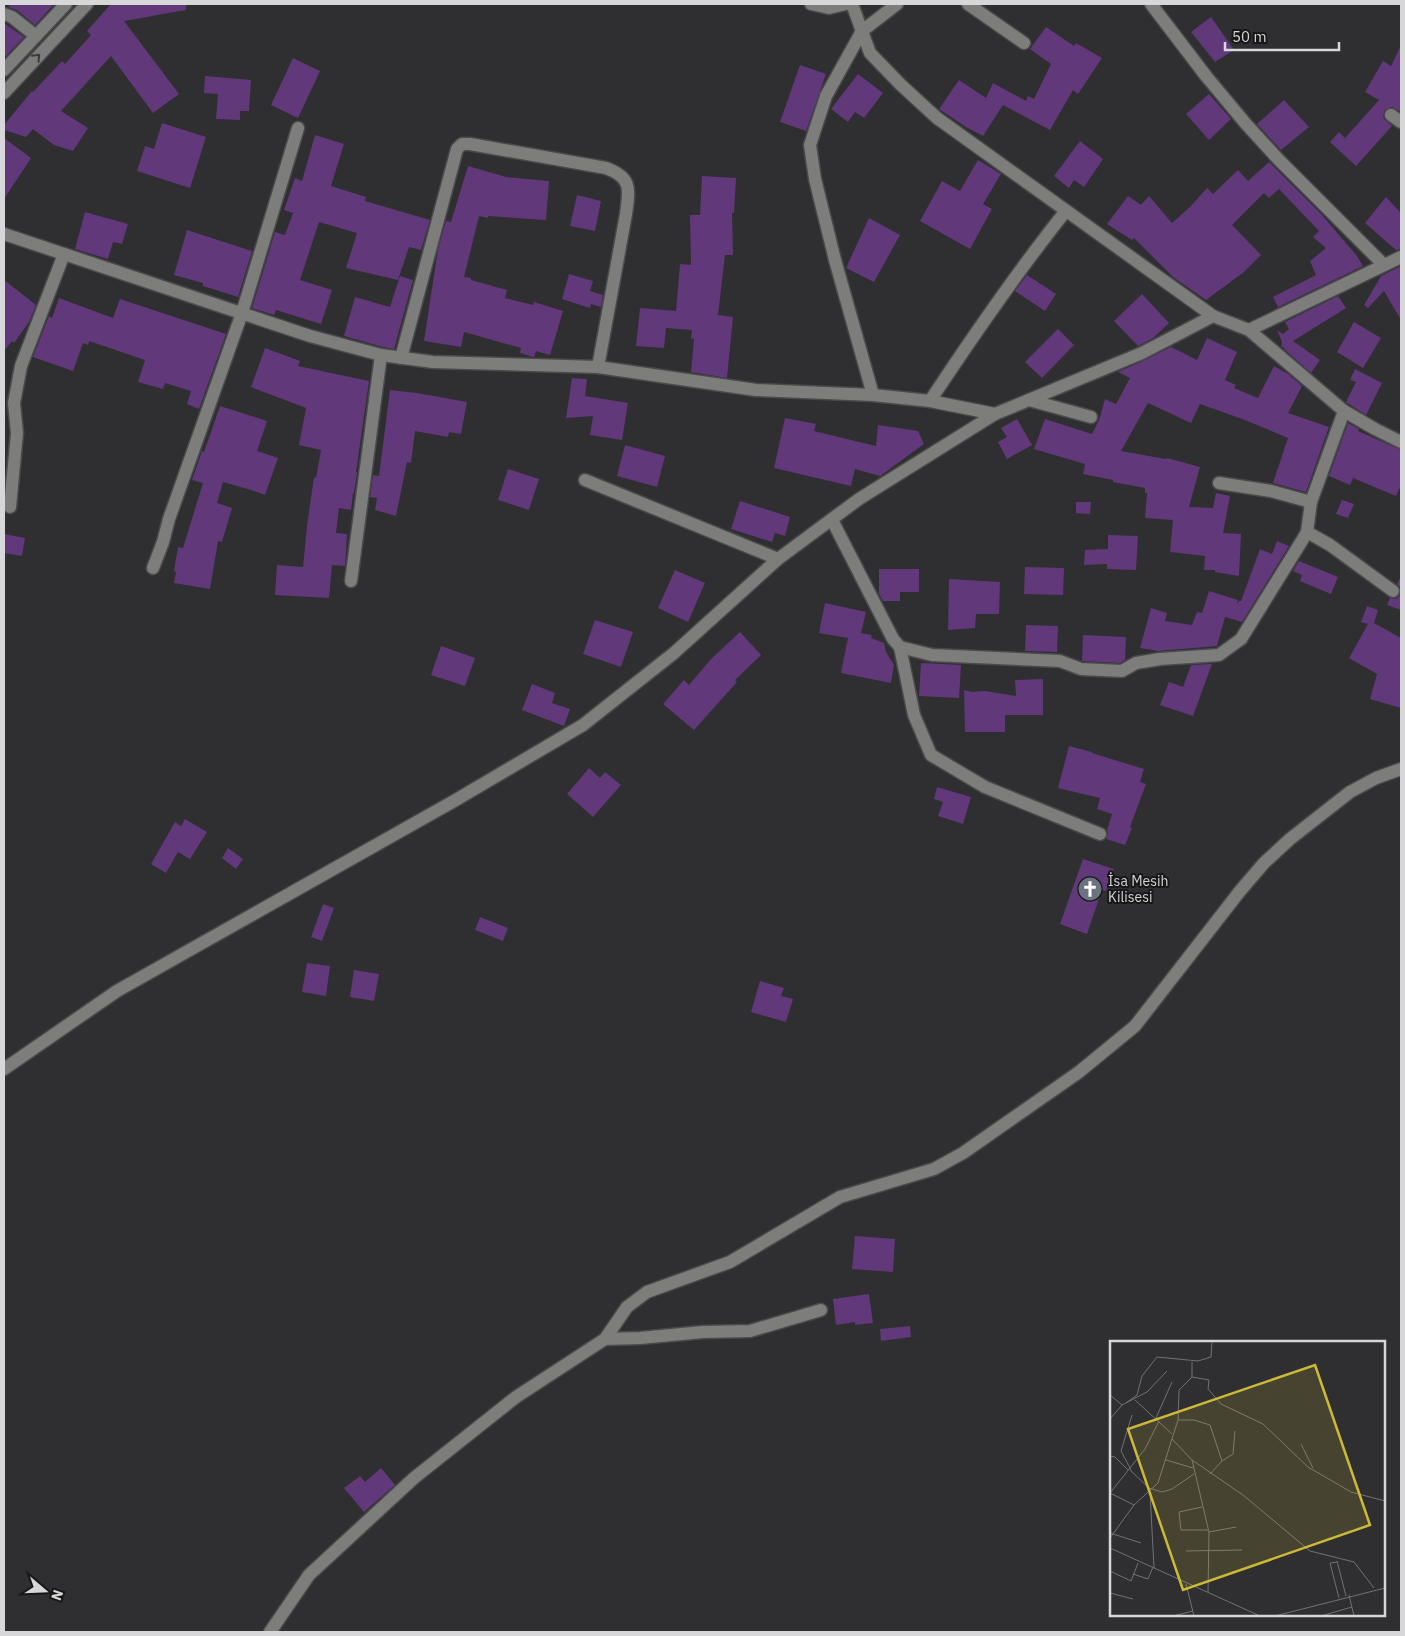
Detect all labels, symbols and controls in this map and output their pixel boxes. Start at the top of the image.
scale bar [1225,20,1339,52]
text: 50 m [1232,27,1267,46]
one-way arrow [31,54,40,63]
place label: İsa Mesih Kilisesi [1108,872,1169,906]
church icon: İsa Mesih Kilisesi [1077,876,1103,902]
inset map [1110,1341,1385,1616]
north arrow [20,1566,70,1616]
text: N [47,1588,67,1603]

